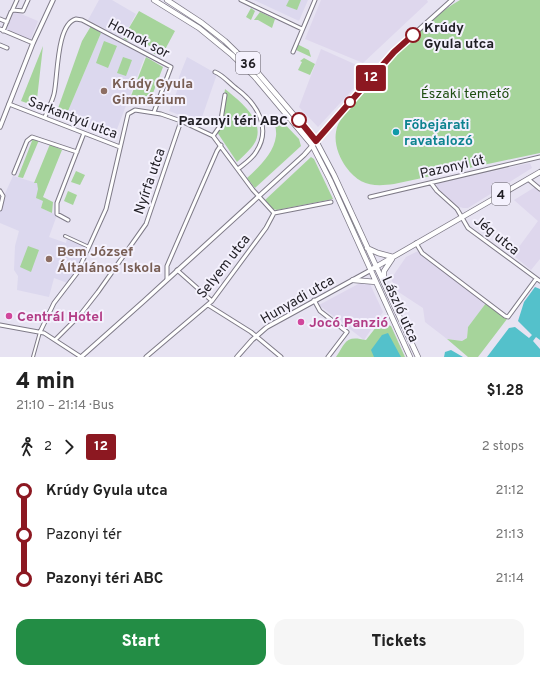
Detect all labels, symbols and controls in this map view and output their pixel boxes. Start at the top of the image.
street label: Homok sor [104,16,173,63]
place label: Krúdy Gyula utca [424,20,494,53]
marker: Krúdy Gyula utca [405,27,421,43]
road number: 36 [236,52,260,74]
line badge: 12 [353,65,389,91]
text: 12 [364,69,378,86]
place label: Krúdy Gyula Gimnázium [112,76,193,109]
park label: Északi temető [421,85,510,103]
marker: Krúdy Gyula Gimnázium [99,86,109,96]
street label: Sarkantyú utca [25,94,120,143]
unlabelled marker [344,96,356,108]
marker: Pazonyi téri ABC [291,112,307,128]
place label: Pazonyi téri ABC [178,113,288,130]
place label: Főbejárati ravatalozó [404,117,473,150]
marker: Főbejárati ravatalozó [391,127,401,137]
street label: Nyírfa utca [131,146,170,217]
street label: Pazonyi út [418,152,486,183]
road number: 4 [492,183,510,205]
street label: Jég utca [470,213,522,260]
street label: Selyem utca [194,231,255,302]
place label: Bem József Általános Iskola [57,244,161,277]
marker: Bem József Általános Iskola [44,254,54,264]
street label: Hunyadi utca [258,272,338,328]
street label: László utca [377,274,422,345]
place label: Centrál Hotel [17,309,103,326]
marker: Centrál Hotel [4,311,14,321]
place label: Jocó Panzió [309,315,388,332]
marker: Jocó Panzió [296,317,306,327]
text: 4 min [16,369,75,396]
text: $1.28 [487,382,524,401]
text: 21:10 – 21:14 · Bus [16,398,114,414]
icon: walk [16,436,38,458]
icon: forward [58,436,80,458]
text: 12 [94,438,108,455]
text: 2 [44,439,52,455]
text: 2 stops [482,439,524,455]
text: Krúdy Gyula utca [46,482,168,501]
text: 21:12 [495,483,524,499]
text: Pazonyi tér [46,526,122,545]
text: 21:13 [496,527,524,543]
text: Pazonyi téri ABC [46,570,163,589]
text: 21:14 [496,571,524,587]
button: Start [16,619,266,665]
button: Tickets [274,619,524,665]

